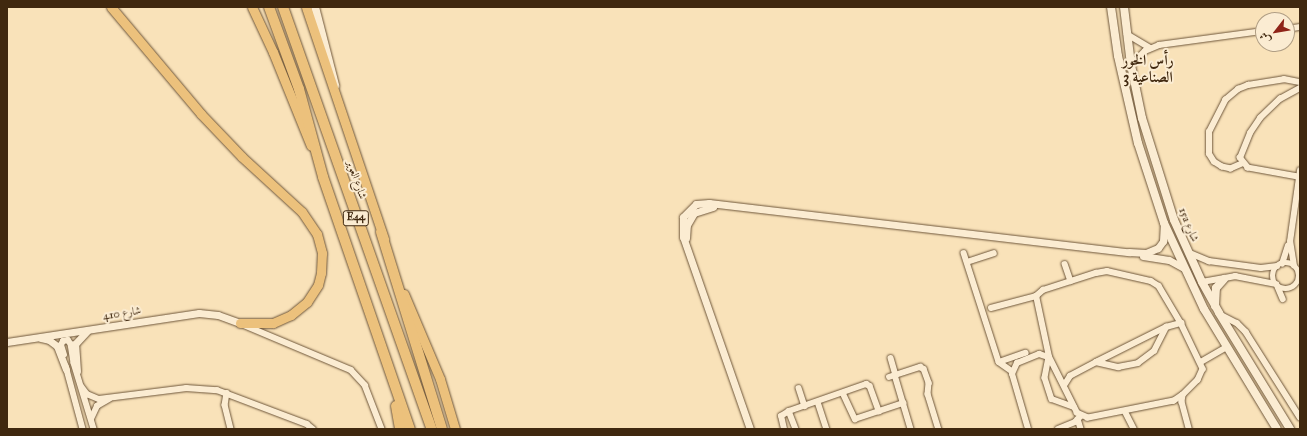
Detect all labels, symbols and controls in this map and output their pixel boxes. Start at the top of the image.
north arrow [1255,12,1295,52]
text: ش [1257,30,1274,46]
district label: رأس الخور الصناعية 3 [1122,51,1174,86]
street label: شارع العوير [343,159,369,201]
street label: 15a شارع [1175,206,1201,244]
road number: E44 [342,210,370,226]
street label: شارع 410 [102,304,142,324]

